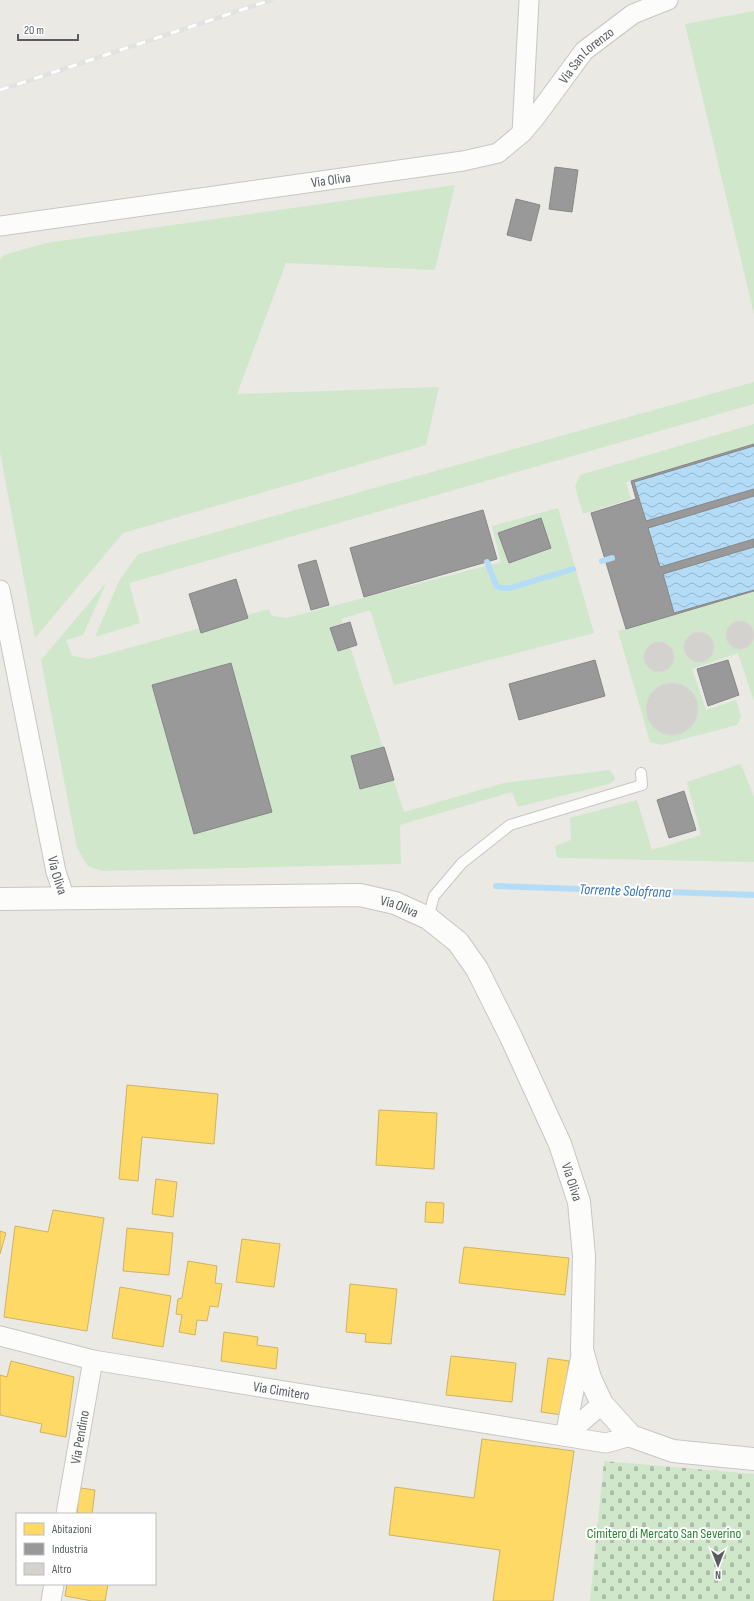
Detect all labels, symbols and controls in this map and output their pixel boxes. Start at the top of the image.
scale bar [18,16,78,42]
text: 20 m [24,23,44,38]
street label: Via San Lorenzo [555,23,617,87]
street label: Via Oliva [310,168,352,191]
street label: Via Oliva [44,854,72,897]
water label: Torrente Solofrana [579,880,671,902]
street label: Via Oliva [379,891,421,921]
street label: Via Oliva [558,1160,587,1203]
street label: Via Cimitero [252,1378,311,1403]
street label: Via Pendino [66,1409,93,1465]
legend [16,1513,156,1585]
text: Abitazioni [51,1522,92,1537]
park label: Cimitero di Mercato San Severino [587,1525,741,1542]
text: Industria [52,1542,88,1557]
north arrow [698,1545,738,1585]
text: Altro [51,1562,71,1577]
text: N [715,1568,721,1581]

